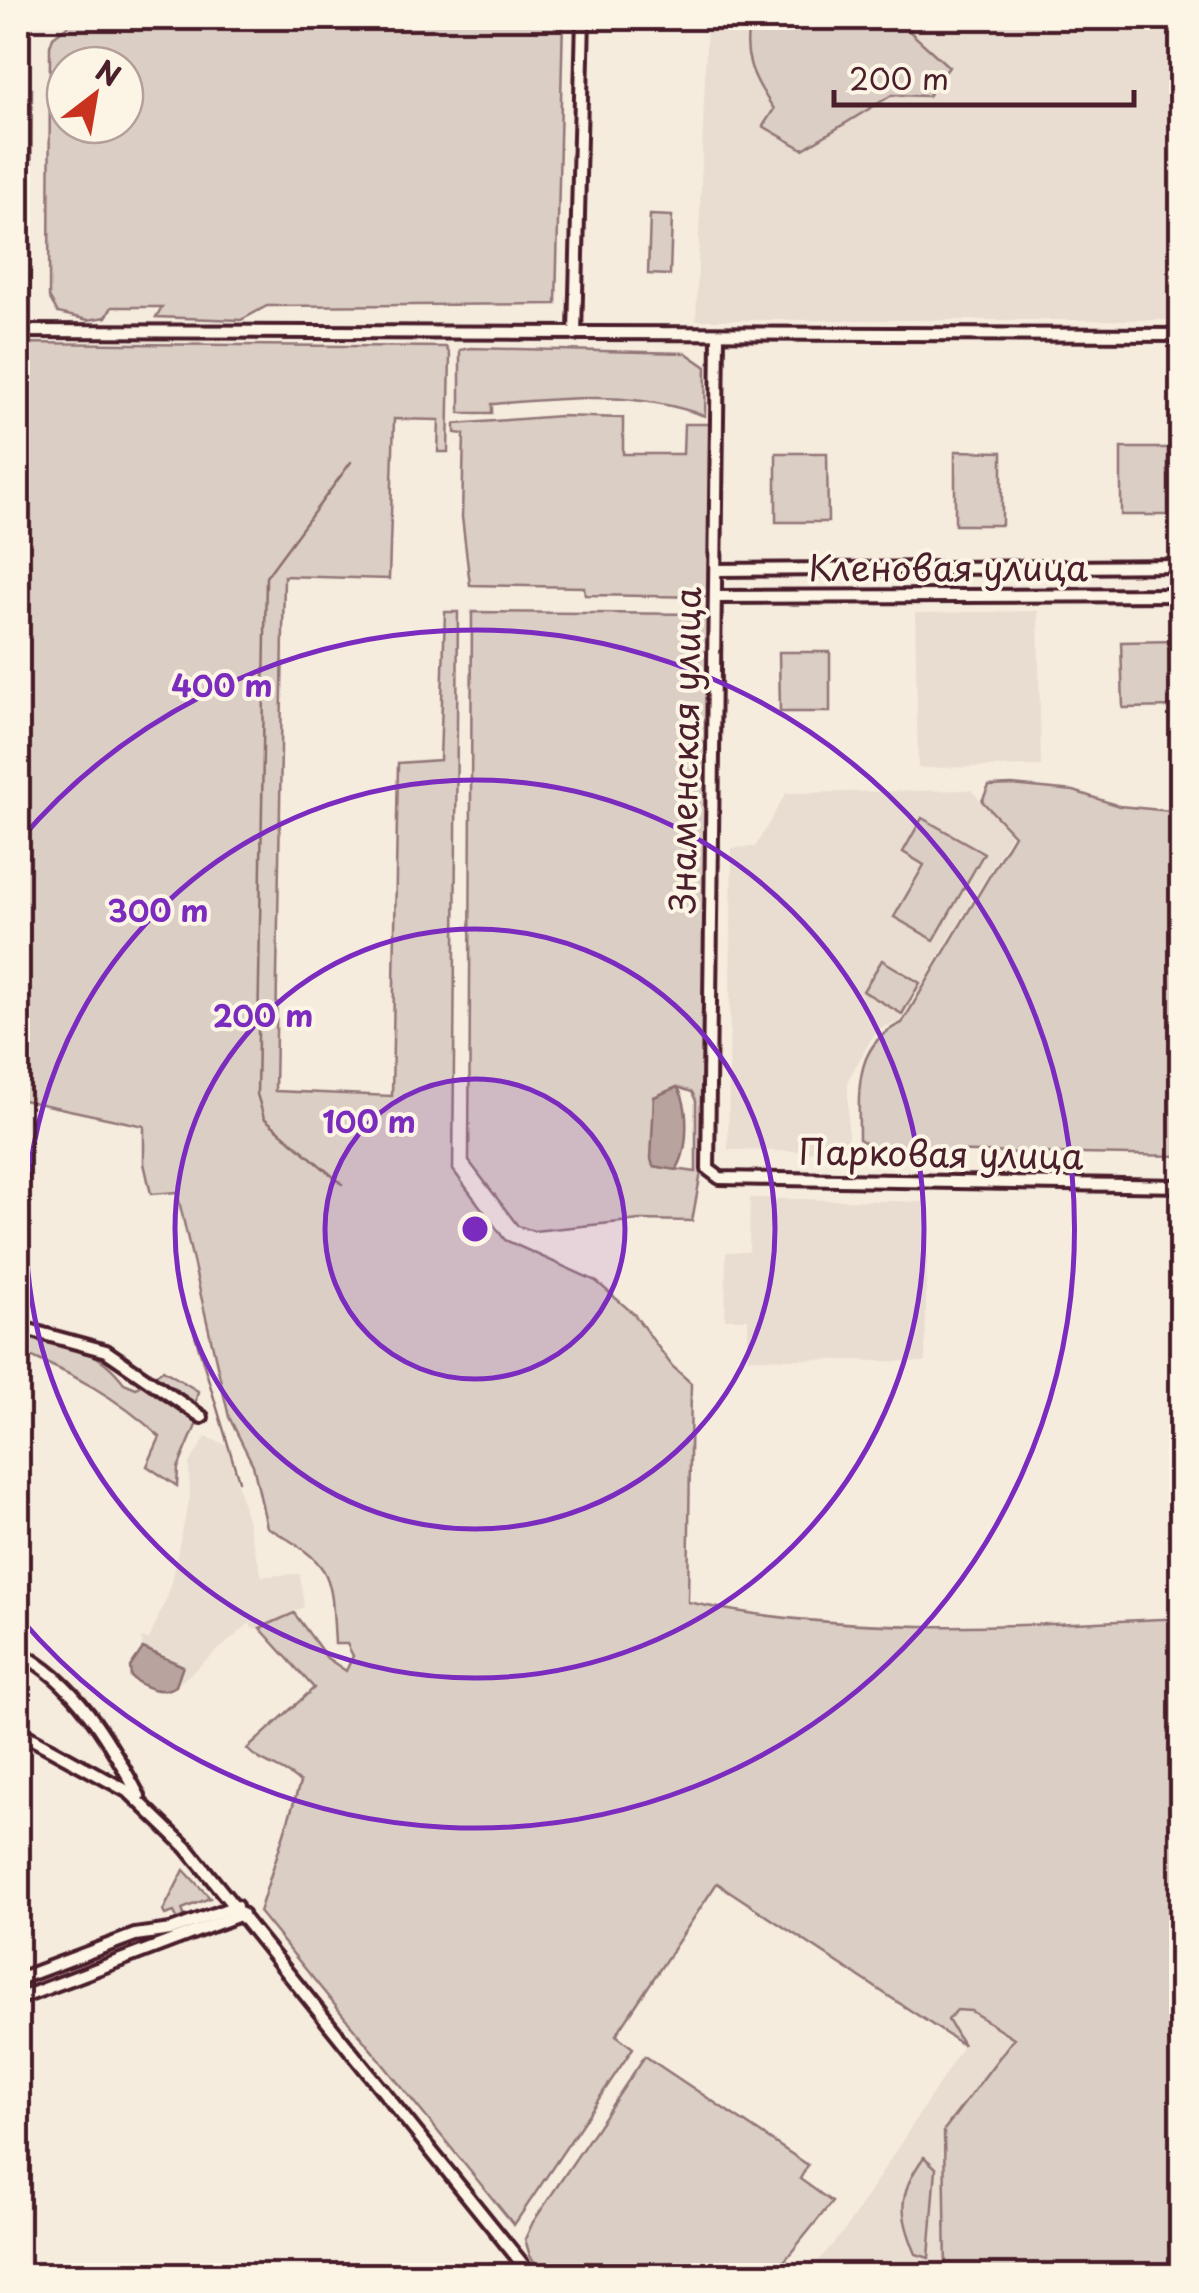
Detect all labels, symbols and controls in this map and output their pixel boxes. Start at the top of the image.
north arrow [45,45,145,145]
scale bar [834,45,1134,107]
text: N [88,48,129,96]
text: 200 m [849,55,949,100]
street label: Кленовая улица [808,540,1088,593]
street label: Знаменская улица [654,586,713,915]
text: 400 m [171,662,273,707]
text: 300 m [107,887,209,932]
text: 200 m [213,992,313,1037]
text: 100 m [322,1098,416,1143]
street label: Парковая улица [798,1124,1084,1181]
centre of rings [457,1211,493,1247]

